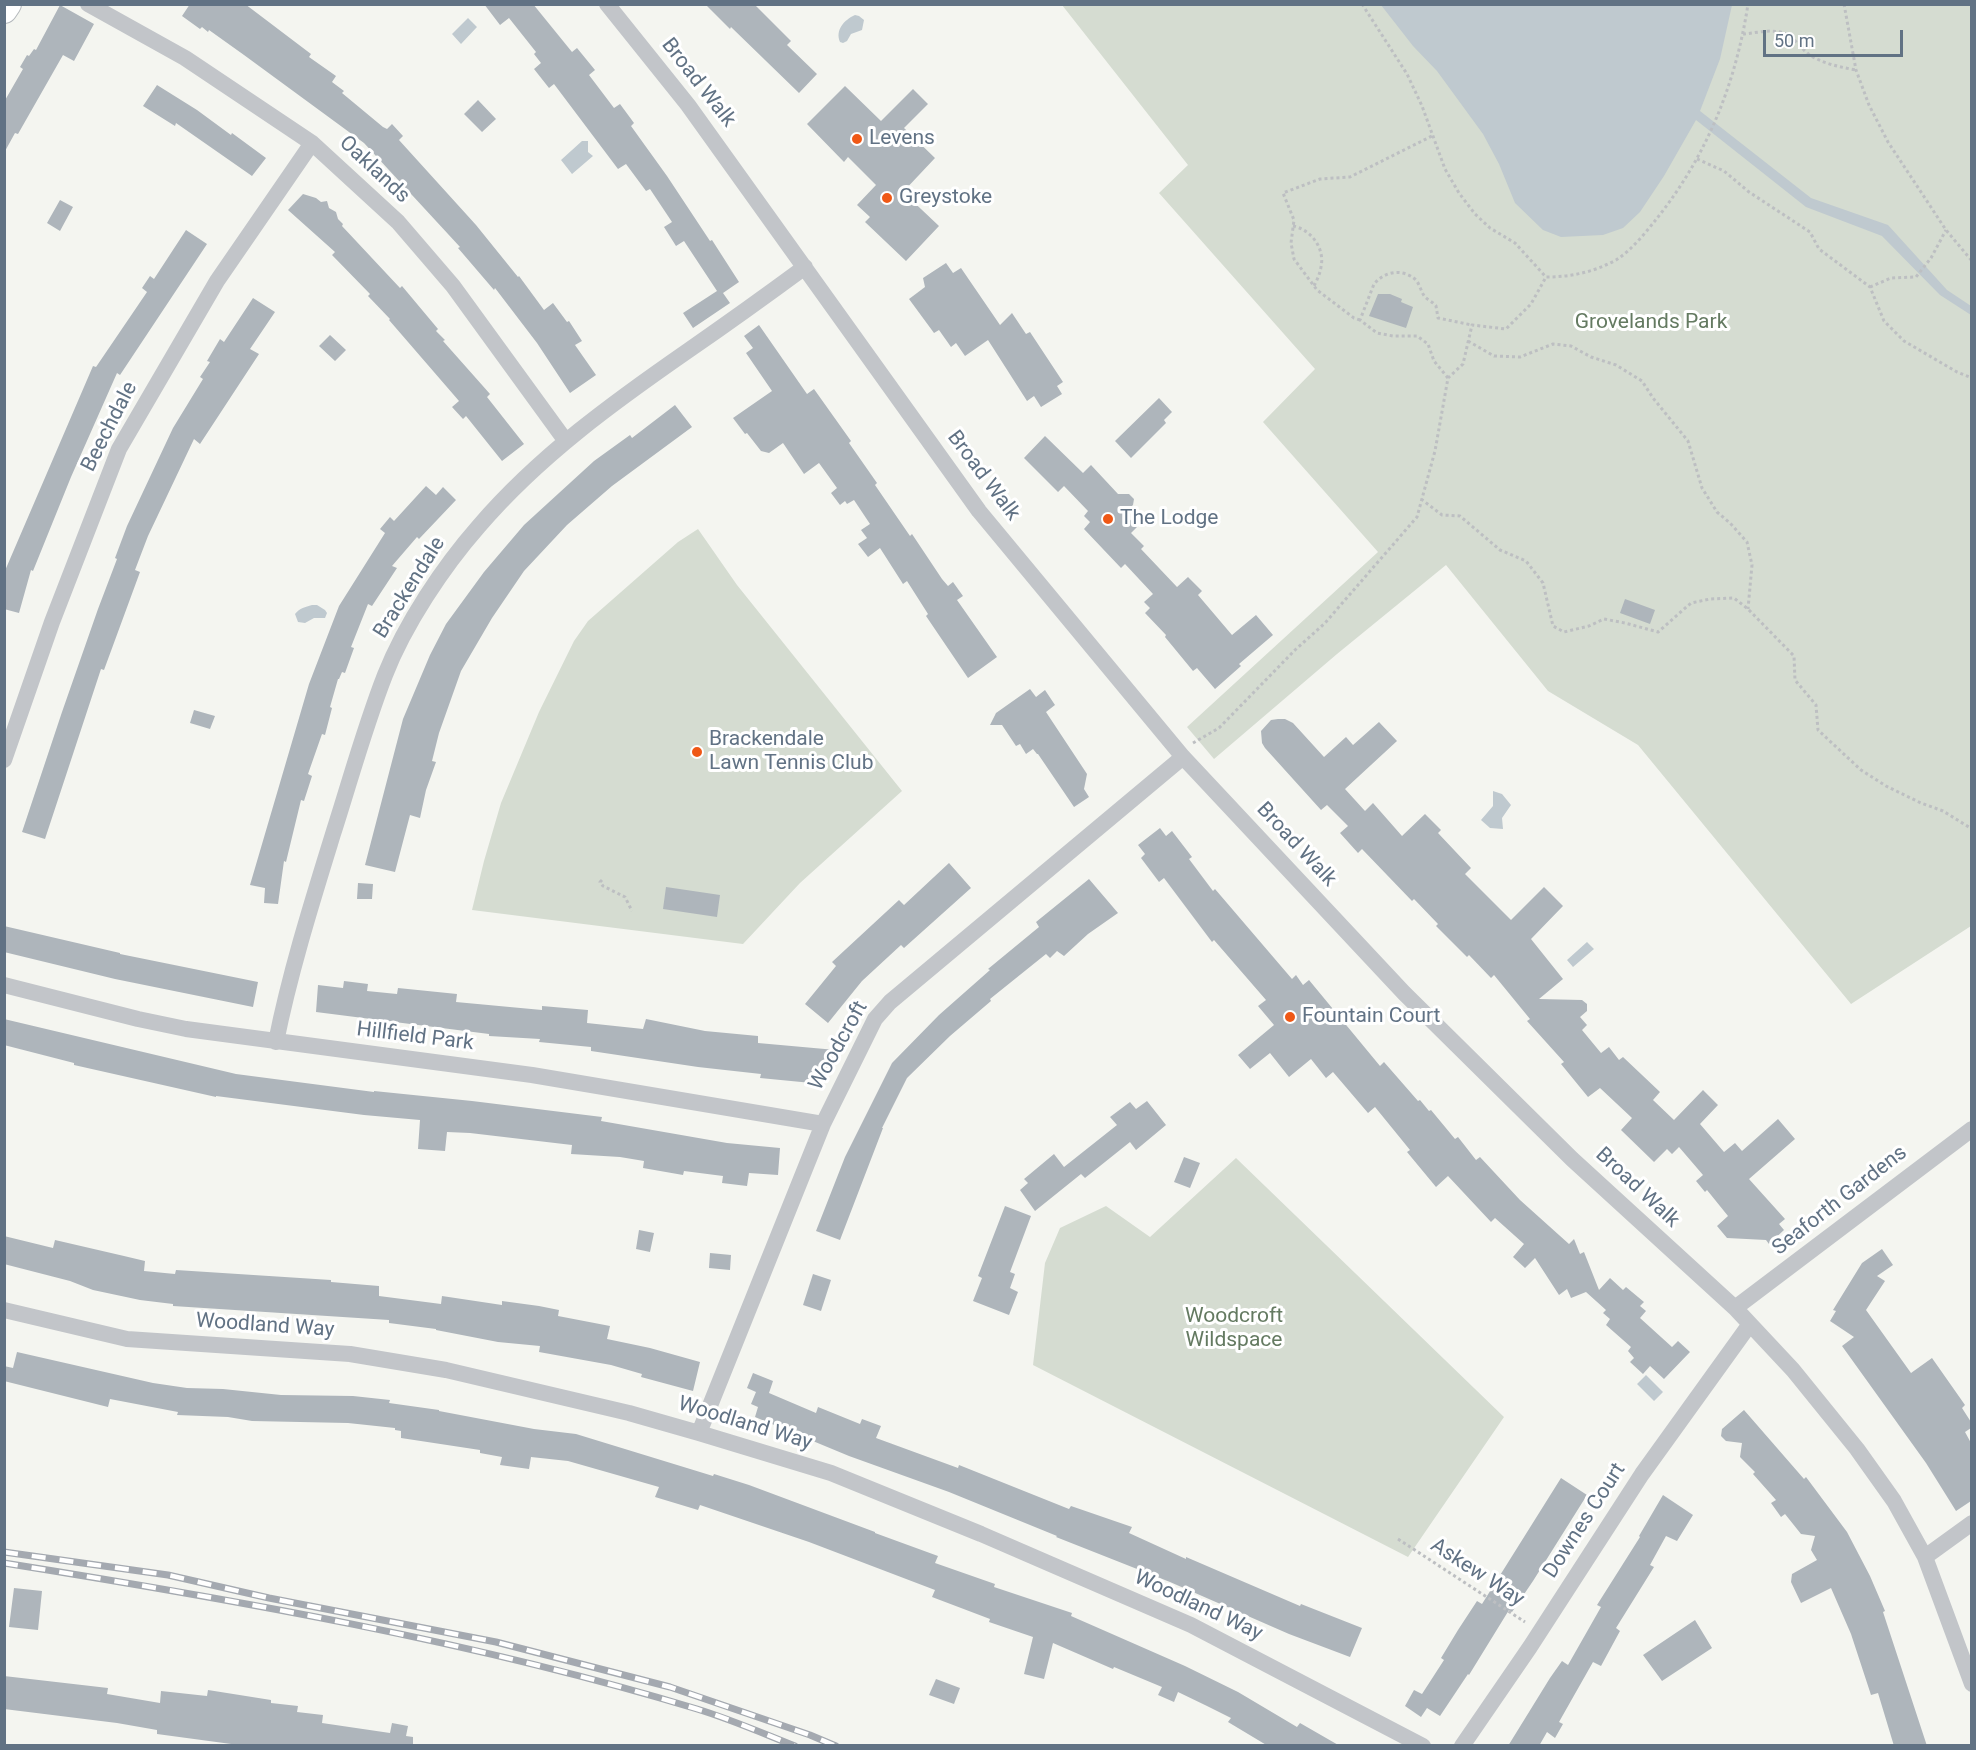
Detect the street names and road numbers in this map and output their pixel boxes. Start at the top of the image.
street label: Broad Walk [655,34,741,132]
street label: Oaklands [333,131,415,209]
street label: Beechdale [77,378,143,476]
street label: Broad Walk [941,426,1025,526]
street label: Brackendale [369,533,451,643]
street label: Broad Walk [1251,798,1341,892]
street label: Woodcroft [804,997,874,1095]
street label: Hillfield Park [355,1017,475,1057]
street label: Seaforth Gardens [1768,1141,1912,1261]
street label: Broad Walk [1590,1143,1684,1233]
street label: Woodland Way [195,1309,335,1343]
street label: Woodland Way [675,1392,815,1456]
street label: Downes Court [1538,1459,1632,1583]
street label: Askew Way [1425,1533,1529,1613]
street label: Woodland Way [1130,1565,1266,1647]

